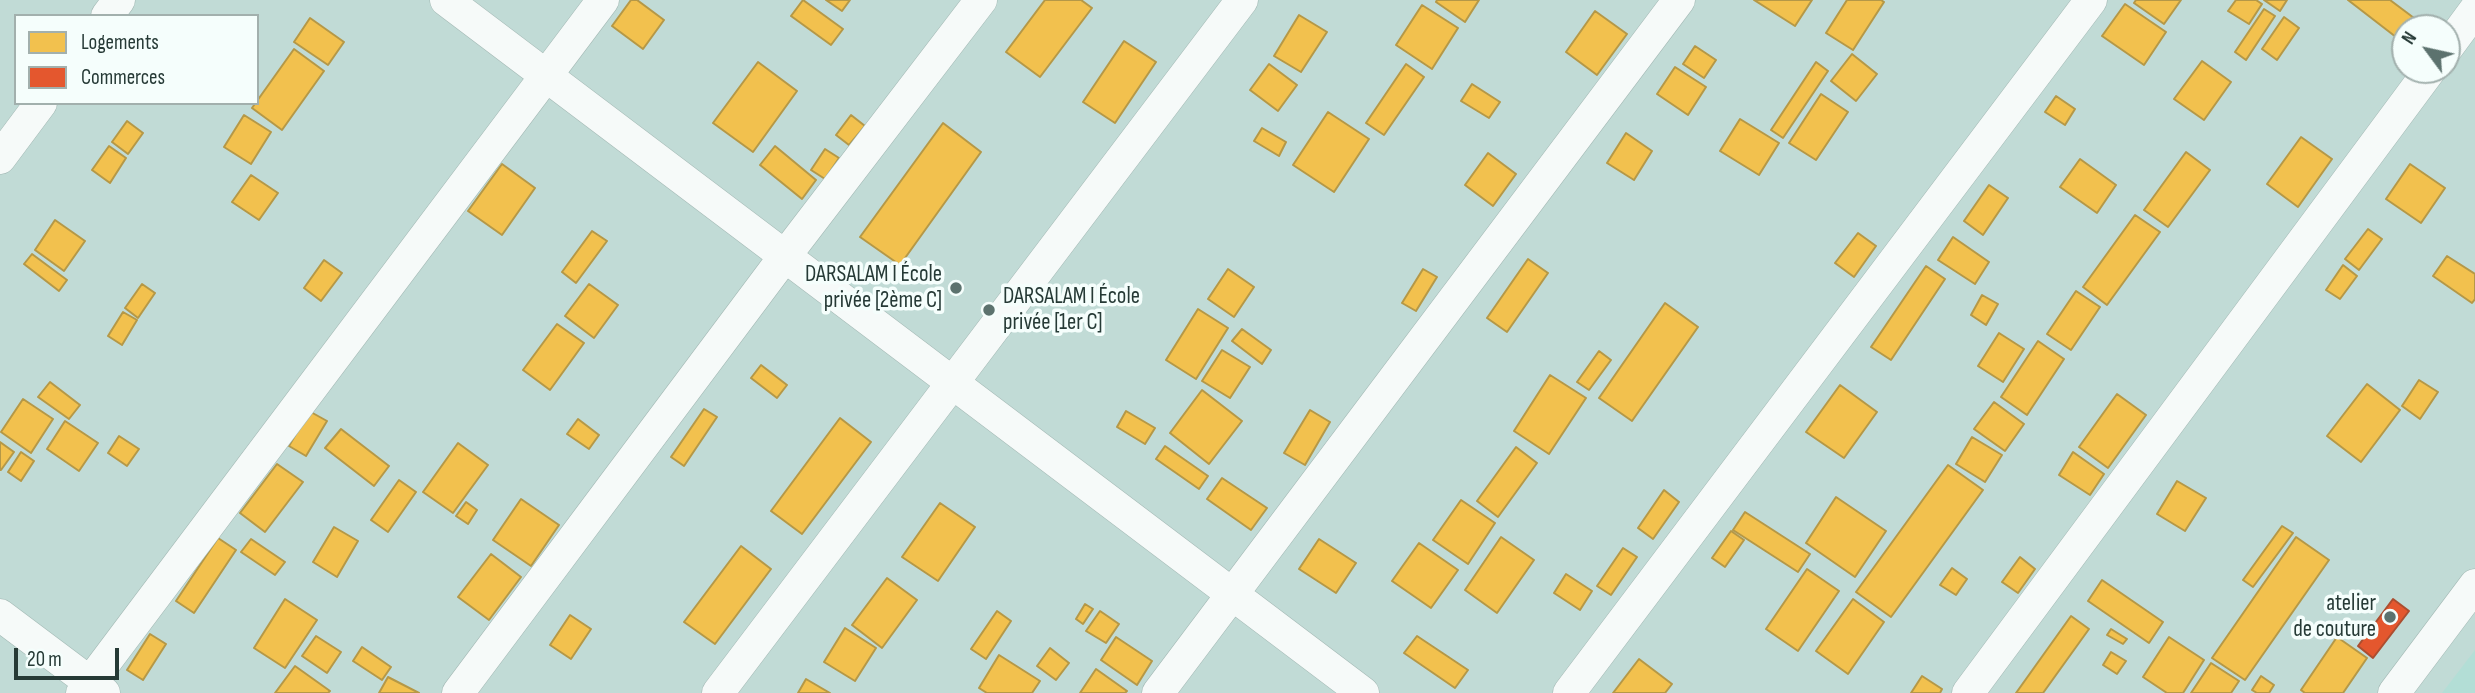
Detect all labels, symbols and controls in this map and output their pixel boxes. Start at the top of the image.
legend [14,14,259,105]
north arrow [2391,14,2461,84]
text: N [2397,28,2422,49]
text: Logements [81,30,159,55]
text: Commerces [81,65,165,90]
place label: DARSALAM I École privée [2ème C] [805,261,942,315]
marker: DARSALAM I École privée [2ème C] [948,280,964,296]
place label: DARSALAM I École privée [1er C] [1003,283,1140,337]
marker: DARSALAM I École privée [1er C] [981,302,997,318]
place label: atelier de couture [2293,590,2376,644]
marker: atelier de couture [2382,609,2398,625]
scale bar [18,634,122,678]
text: 20 m [27,647,62,672]

